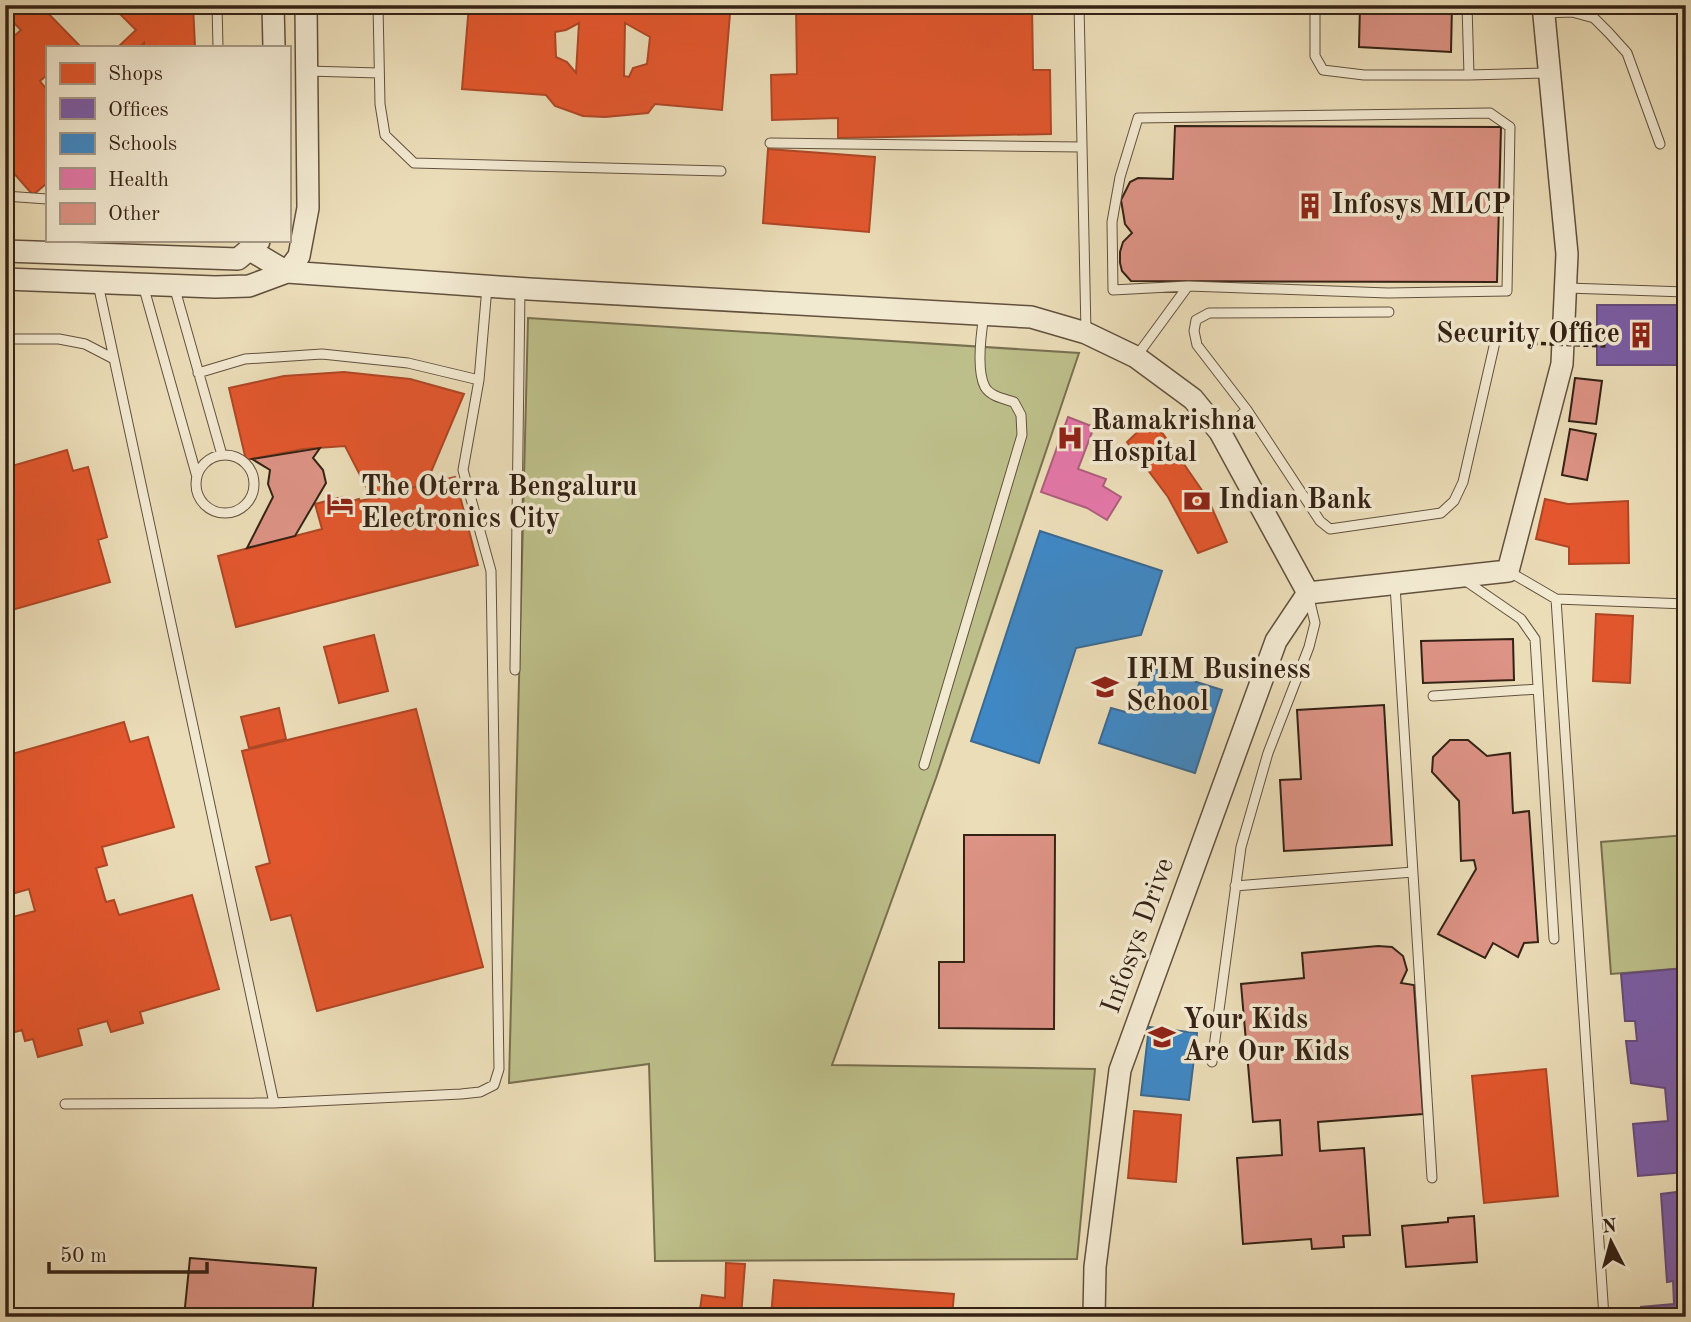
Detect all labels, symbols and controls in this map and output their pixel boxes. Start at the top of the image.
legend [46,46,290,242]
text: Shops [108,64,163,85]
text: Offices [108,100,169,121]
text: Schools [108,134,177,155]
text: Health [108,170,169,191]
building icon: Infosys MLCP [1295,191,1325,221]
place label: Infosys MLCP [1331,192,1511,220]
text: Other [108,204,160,225]
building icon: Security Office [1626,320,1656,350]
place label: Security Office [1436,321,1620,349]
place label: Ramakrishna Hospital [1091,408,1256,468]
hospital icon: Ramakrishna Hospital [1055,423,1085,453]
place label: The Oterra Bengaluru Electronics City [361,474,637,534]
bank icon: Indian Bank [1182,486,1212,516]
place label: Indian Bank [1218,487,1373,515]
hotel icon: The Oterra Bengaluru Electronics City [325,489,355,519]
place label: IFIM Business School [1126,657,1311,717]
school or university icon: IFIM Business School [1090,672,1120,702]
street label: Infosys Drive [1098,854,1180,1018]
place label: Your Kids Are Our Kids [1183,1007,1350,1067]
school or university icon: Your Kids Are Our Kids [1147,1022,1177,1052]
north arrow [1576,1206,1646,1276]
text: N [1601,1217,1618,1238]
scale bar [49,1231,206,1275]
text: 50 m [60,1246,107,1267]

